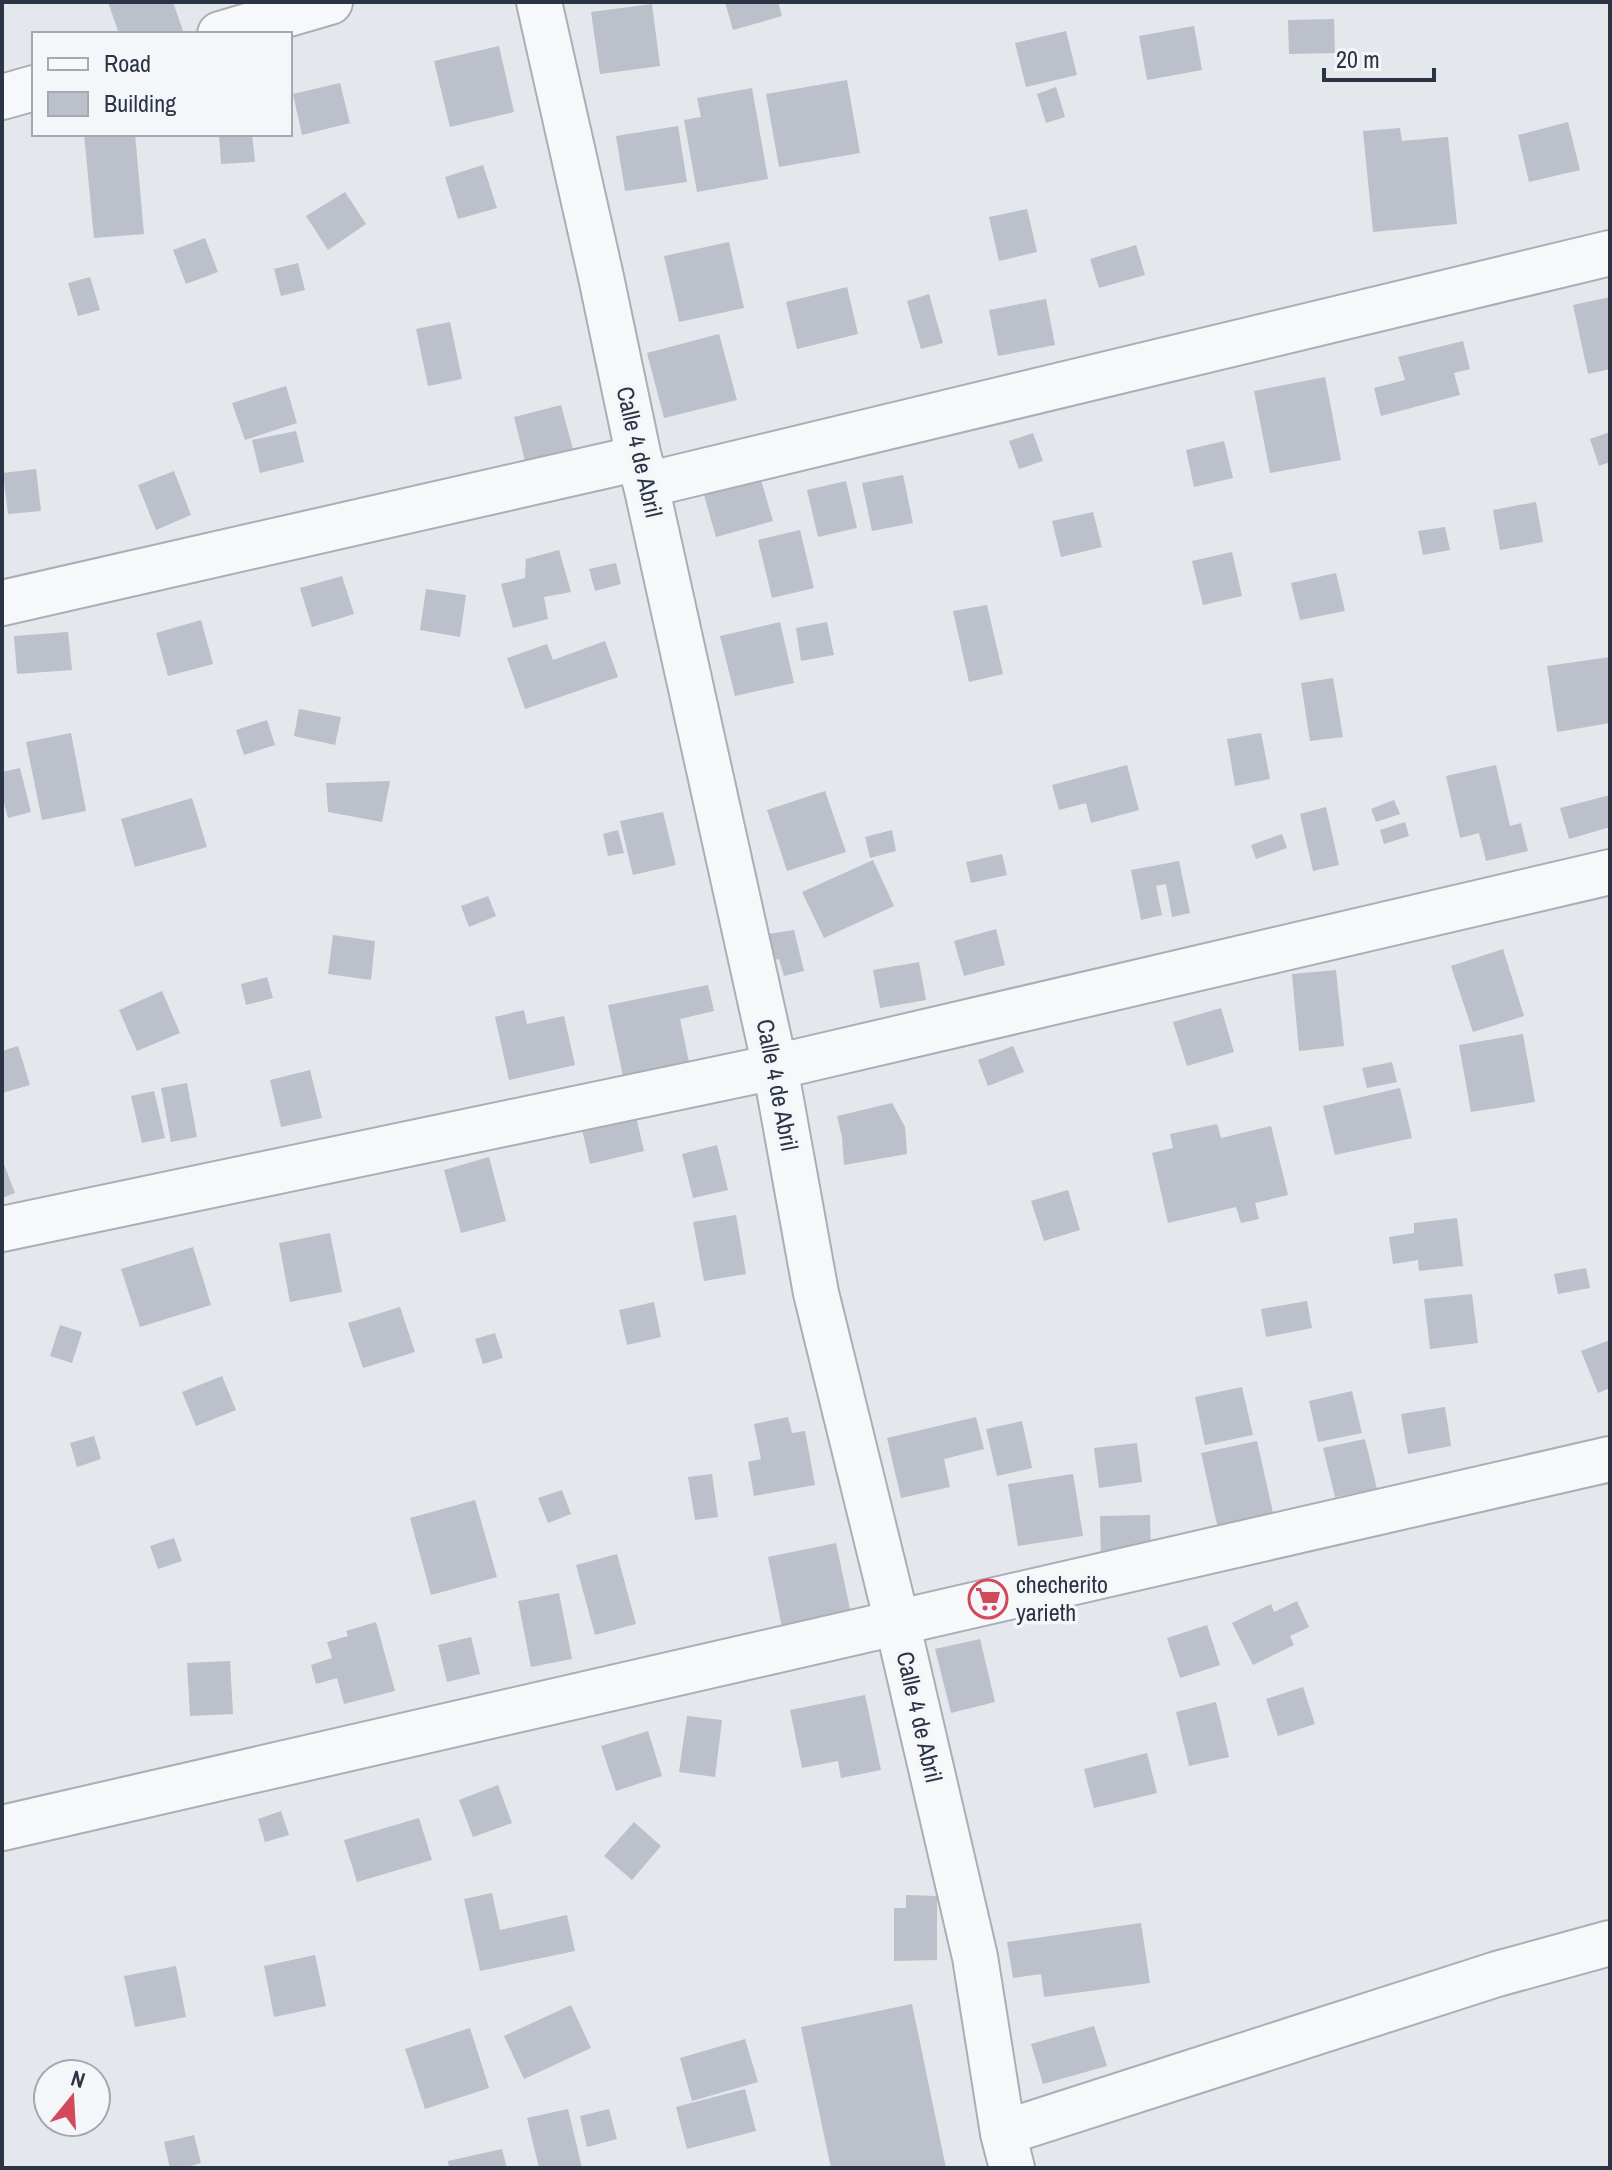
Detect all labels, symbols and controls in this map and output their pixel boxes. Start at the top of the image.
legend [32,32,292,136]
scale bar [1324,32,1434,82]
text: 20 m [1336,43,1380,75]
text: Road [104,47,151,79]
text: Building [104,87,176,119]
street label: Calle 4 de Abril [609,383,671,520]
street label: Calle 4 de Abril [750,1016,806,1153]
place label: checherito yarieth [1016,1568,1108,1628]
supermarket icon: checherito yarieth [967,1578,1009,1620]
street label: Calle 4 de Abril [889,1648,951,1785]
north arrow [32,2058,112,2138]
text: N [67,2063,89,2095]

